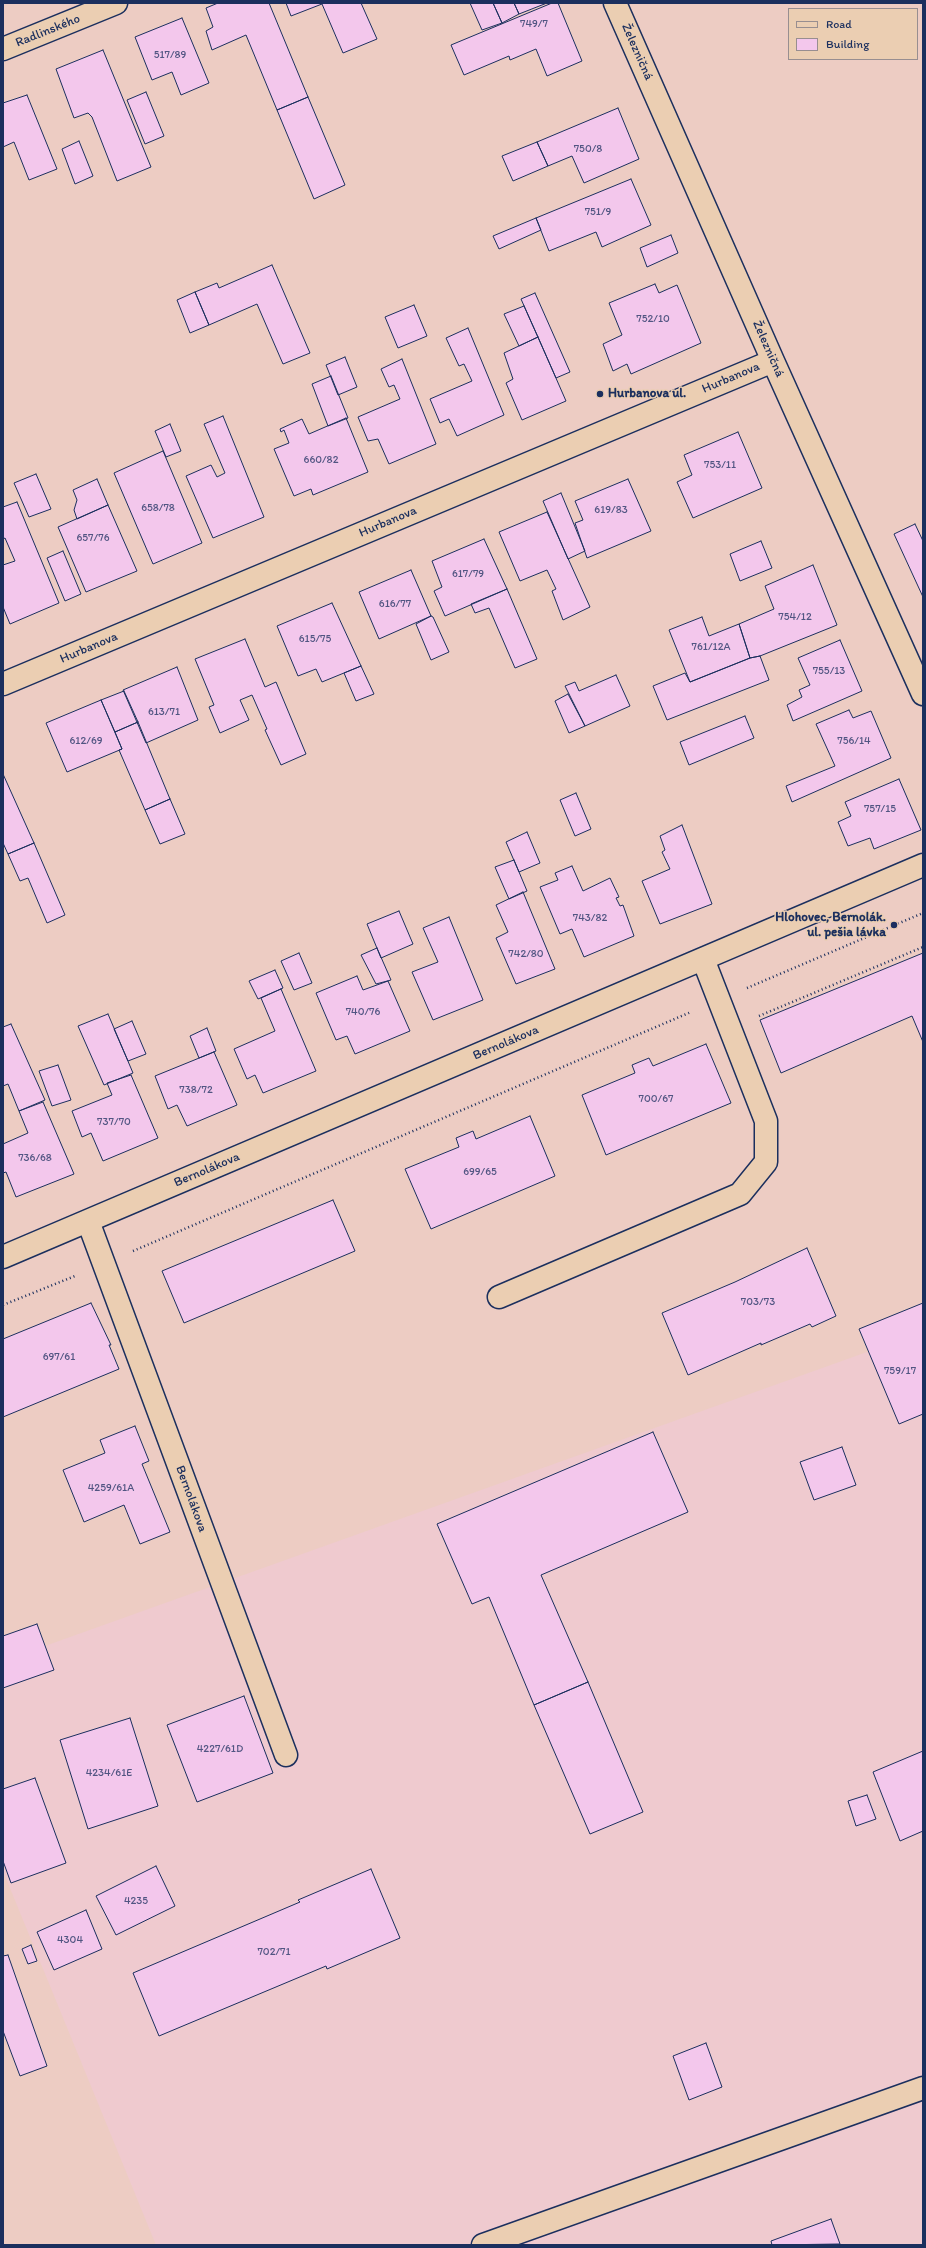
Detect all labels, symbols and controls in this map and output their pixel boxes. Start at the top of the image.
legend [788,8,918,60]
street label: Radlinského [13,11,83,51]
house number: 749/7 [520,17,548,31]
text: Road [826,17,852,31]
street label: Železničná [618,21,656,83]
text: Building [826,37,869,51]
house number: 517/89 [154,48,186,62]
house number: 750/8 [574,142,602,156]
house number: 751/9 [585,205,611,219]
house number: 752/10 [636,312,670,326]
street label: Železničná [749,318,787,380]
street label: Hurbanova [700,359,762,397]
place label: Hurbanova ul. [608,386,686,402]
marker: Hurbanova ul. [595,389,605,399]
house number: 660/82 [304,453,338,467]
house number: 753/11 [704,458,736,472]
house number: 658/78 [141,501,175,515]
street label: Hurbanova [357,503,419,541]
house number: 619/83 [594,503,628,517]
house number: 657/76 [77,531,109,545]
house number: 617/79 [452,567,484,581]
house number: 616/77 [379,597,411,611]
house number: 754/12 [778,610,812,624]
street label: Hurbanova [58,629,120,667]
house number: 615/75 [299,632,331,646]
house number: 761/12A [692,640,730,654]
house number: 755/13 [813,664,845,678]
house number: 613/71 [148,705,180,719]
house number: 612/69 [70,734,102,748]
house number: 756/14 [837,734,871,748]
house number: 757/15 [864,802,896,816]
place label: Hlohovec, Bernolák. ul. pešia lávka [775,910,886,941]
house number: 743/82 [573,911,607,925]
marker: Hlohovec, Bernolák. ul. pešia lávka [889,920,899,930]
house number: 742/80 [508,947,544,961]
house number: 740/76 [346,1005,380,1019]
street label: Bernolákova [471,1022,541,1064]
house number: 738/72 [179,1083,213,1097]
house number: 700/67 [639,1092,673,1106]
house number: 737/70 [97,1115,131,1129]
street label: Bernolákova [172,1149,242,1191]
house number: 736/68 [18,1151,52,1165]
house number: 699/65 [463,1165,497,1179]
house number: 703/73 [741,1295,775,1309]
house number: 697/61 [43,1350,75,1364]
house number: 759/17 [884,1364,916,1378]
street label: Bernolákova [172,1464,210,1534]
house number: 4259/61A [88,1481,134,1495]
house number: 4227/61D [197,1742,243,1756]
house number: 4234/61E [86,1766,132,1780]
house number: 4235 [124,1894,148,1908]
house number: 4304 [57,1933,83,1947]
house number: 702/71 [257,1945,291,1959]

